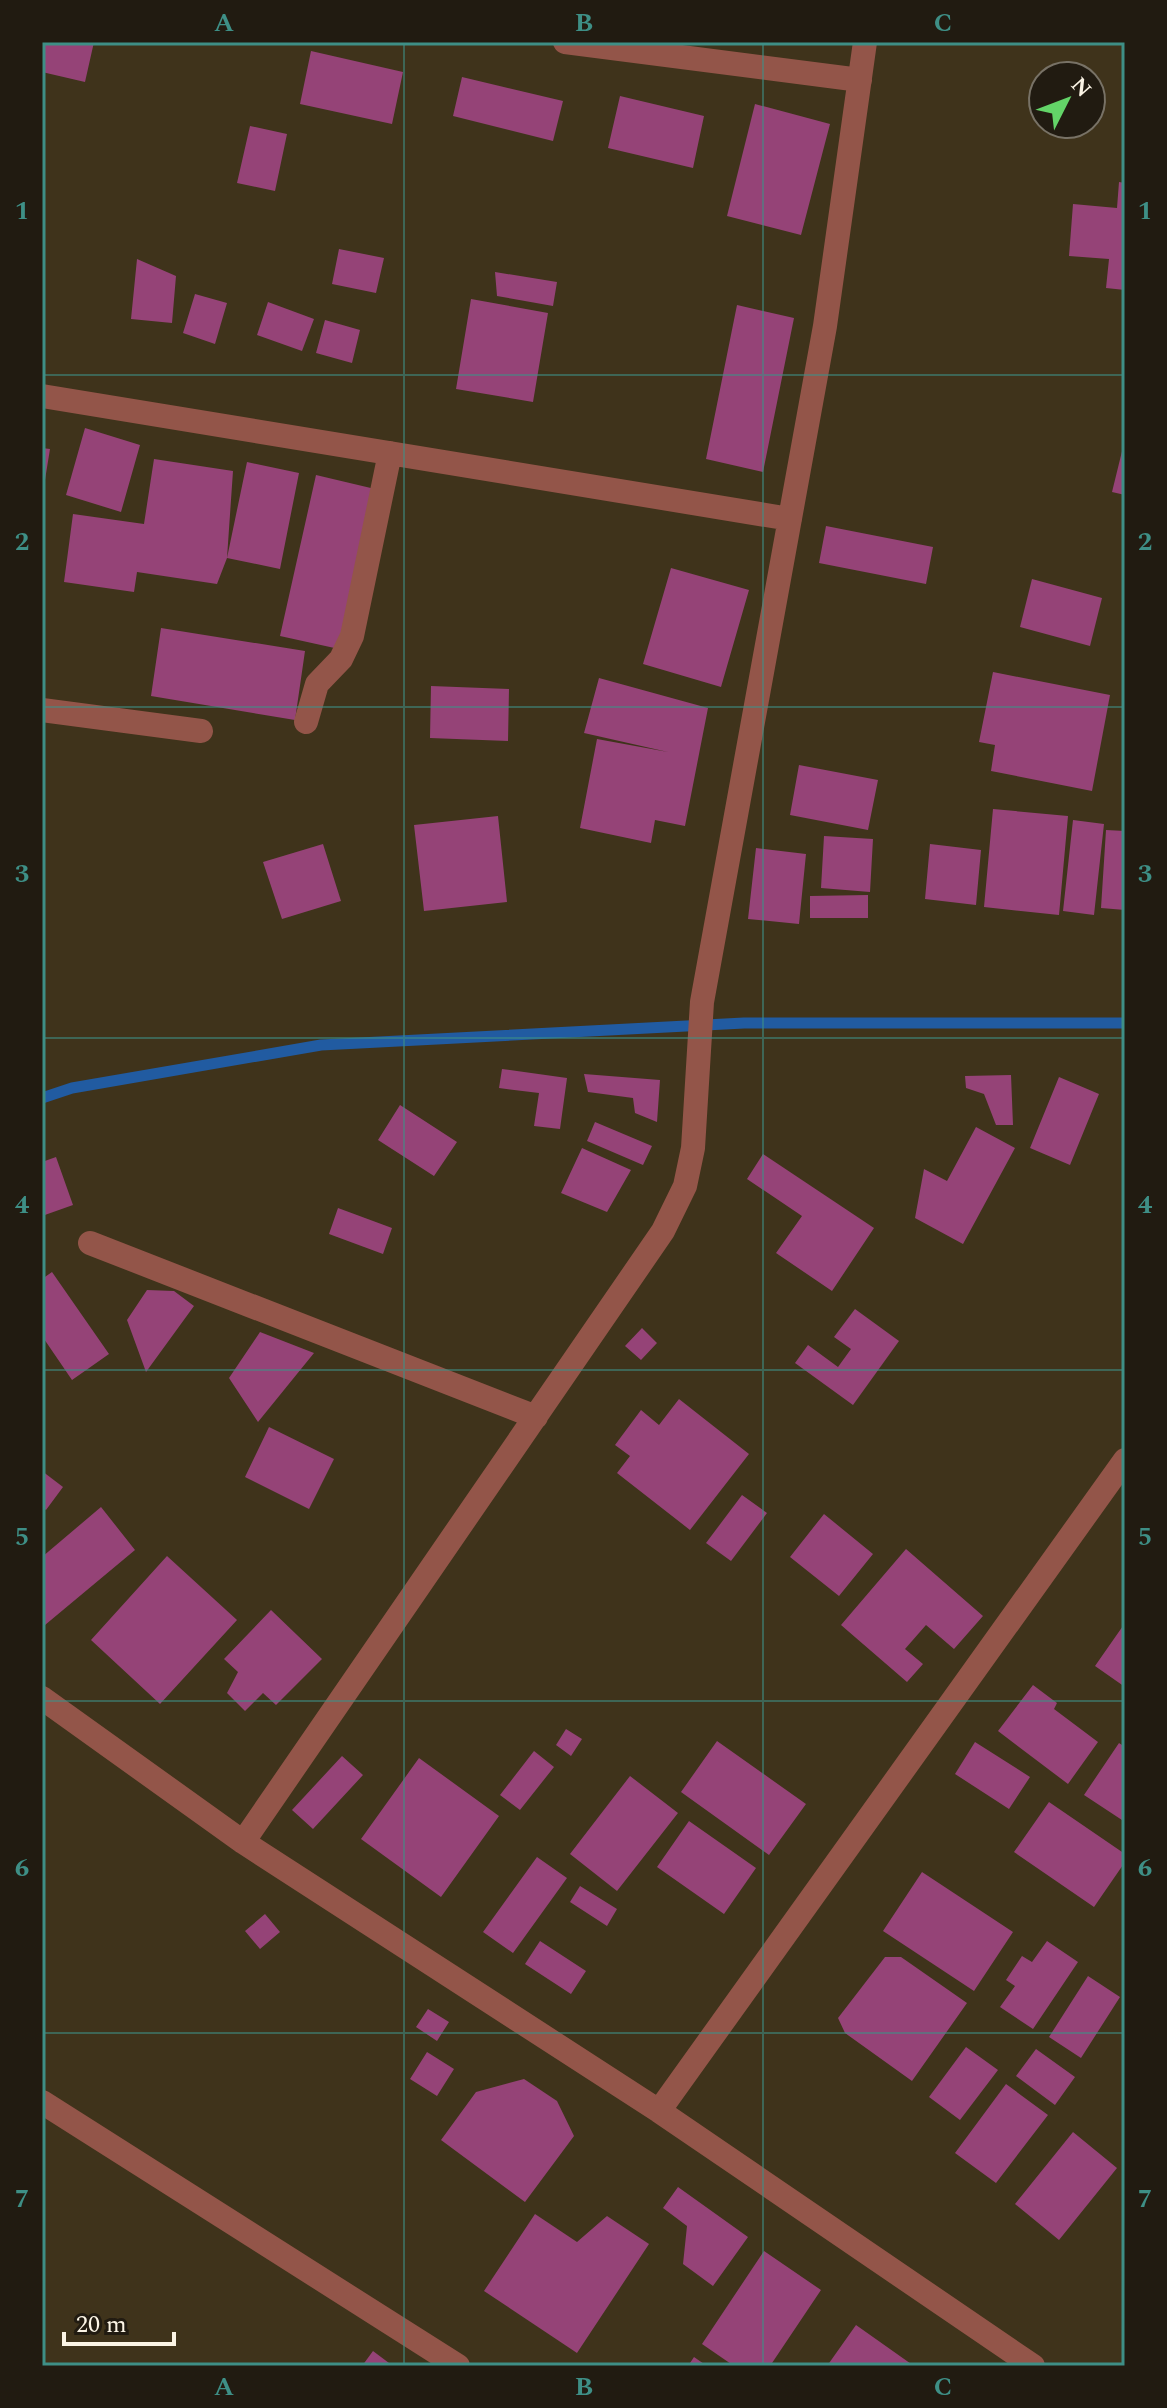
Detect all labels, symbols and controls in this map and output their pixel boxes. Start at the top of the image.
text: A [214,3,234,43]
text: B [575,3,593,43]
text: C [934,3,952,43]
north arrow [1027,60,1107,140]
text: N [1062,70,1099,105]
text: 1 [15,191,29,231]
text: 1 [1138,191,1152,231]
text: 2 [15,522,29,562]
text: 2 [1138,522,1152,562]
text: 3 [15,854,29,894]
text: 3 [1138,854,1152,894]
text: 4 [15,1185,30,1225]
text: 4 [1138,1185,1153,1225]
text: 5 [15,1517,29,1557]
text: 5 [1138,1517,1152,1557]
text: 6 [15,1848,29,1888]
text: 6 [1138,1848,1152,1888]
text: 7 [15,2179,29,2219]
text: 7 [1138,2179,1152,2219]
scale bar [64,2296,174,2346]
text: 20 m [76,2307,127,2343]
text: A [214,2367,234,2407]
text: B [575,2367,593,2407]
text: C [934,2367,952,2407]

